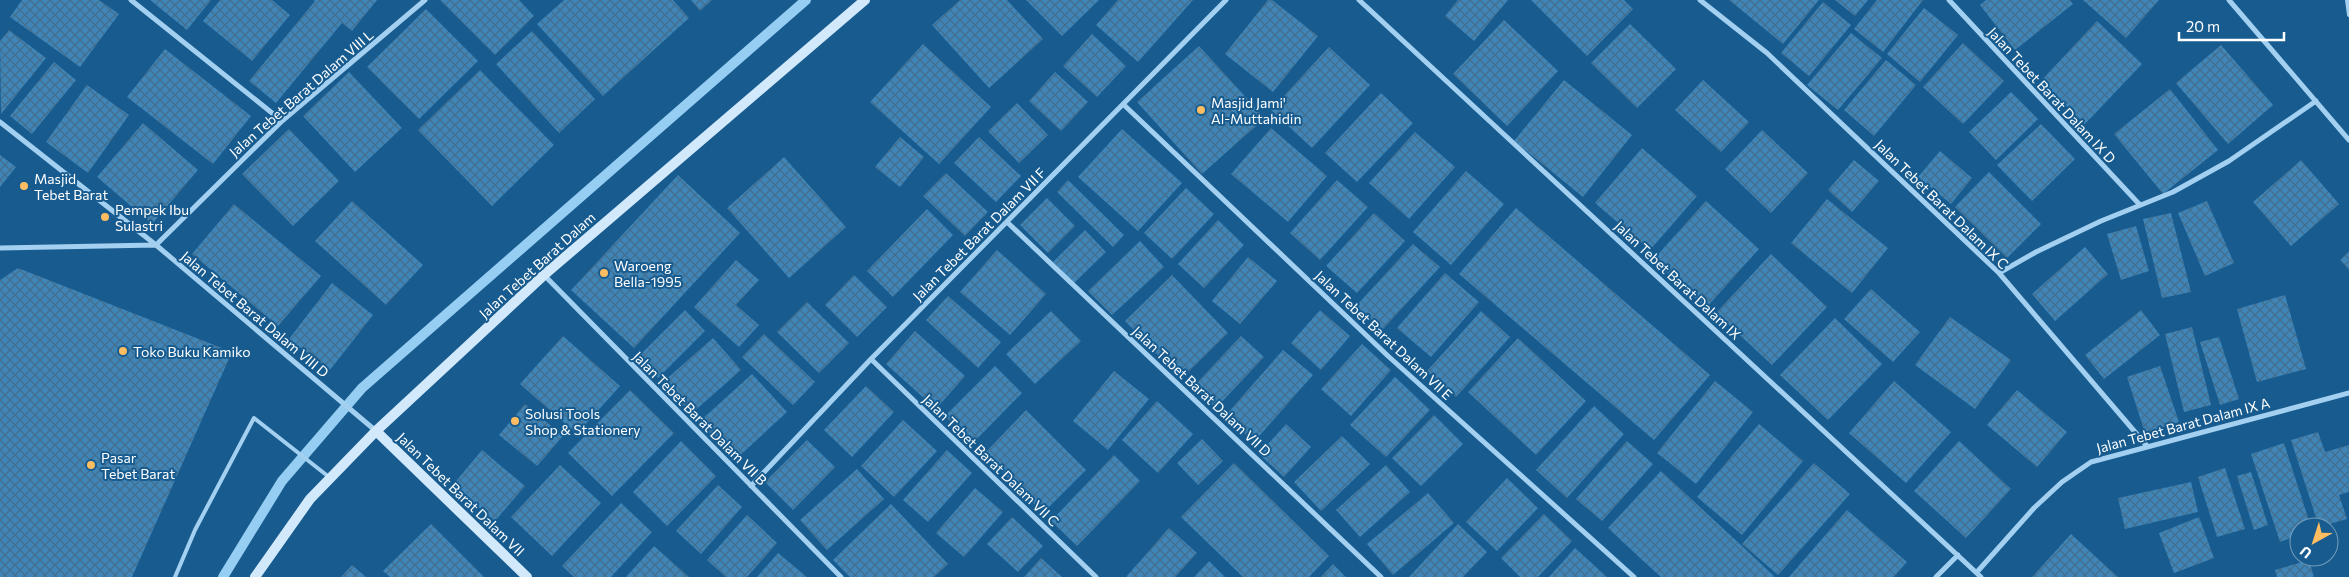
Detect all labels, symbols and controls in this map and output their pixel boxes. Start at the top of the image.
scale bar [2179,10,2284,42]
text: 20 m [2186,17,2220,35]
street label: Jalan Tebet Barat Dalam IX D [1985,24,2119,166]
street label: Jalan Tebet Barat Dalam VIII L [226,26,376,160]
place label: Masjid Jami' Al-Muttahidin [1211,94,1301,127]
marker: Masjid Jami' Al-Muttahidin [1195,104,1207,116]
street label: Jalan Tebet Barat Dalam IX C [1872,136,2012,272]
street label: Jalan Tebet Barat Dalam VII F [909,164,1049,304]
place label: Masjid Tebet Barat [34,170,108,203]
marker: Masjid Tebet Barat [18,180,30,192]
place label: Pempek Ibu Sulastri [115,201,189,234]
street label: Jalan Tebet Barat Dalam [475,208,599,322]
marker: Pempek Ibu Sulastri [99,211,111,223]
street label: Jalan Tebet Barat Dalam IX [1611,217,1745,343]
street label: Jalan Tebet Barat Dalam VIII D [178,247,332,381]
place label: Waroeng Bella-1995 [614,257,682,290]
marker: Waroeng Bella-1995 [598,267,610,279]
street label: Jalan Tebet Barat Dalam VII E [1312,267,1456,403]
street label: Jalan Tebet Barat Dalam VII D [1129,322,1275,460]
place label: Toko Buku Kamiko [133,343,251,360]
marker: Toko Buku Kamiko [117,345,129,357]
street label: Jalan Tebet Barat Dalam VII B [630,348,770,488]
street label: Jalan Tebet Barat Dalam VII C [919,390,1063,530]
street label: Jalan Tebet Barat Dalam IX A [2094,394,2272,456]
place label: Solusi Tools Shop & Stationery [525,405,641,438]
marker: Solusi Tools Shop & Stationery [509,415,521,427]
street label: Jalan Tebet Barat Dalam VII [394,429,528,559]
place label: Pasar Tebet Barat [101,449,175,482]
marker: Pasar Tebet Barat [85,459,97,471]
north arrow [2289,517,2339,567]
text: U [2296,543,2315,562]

